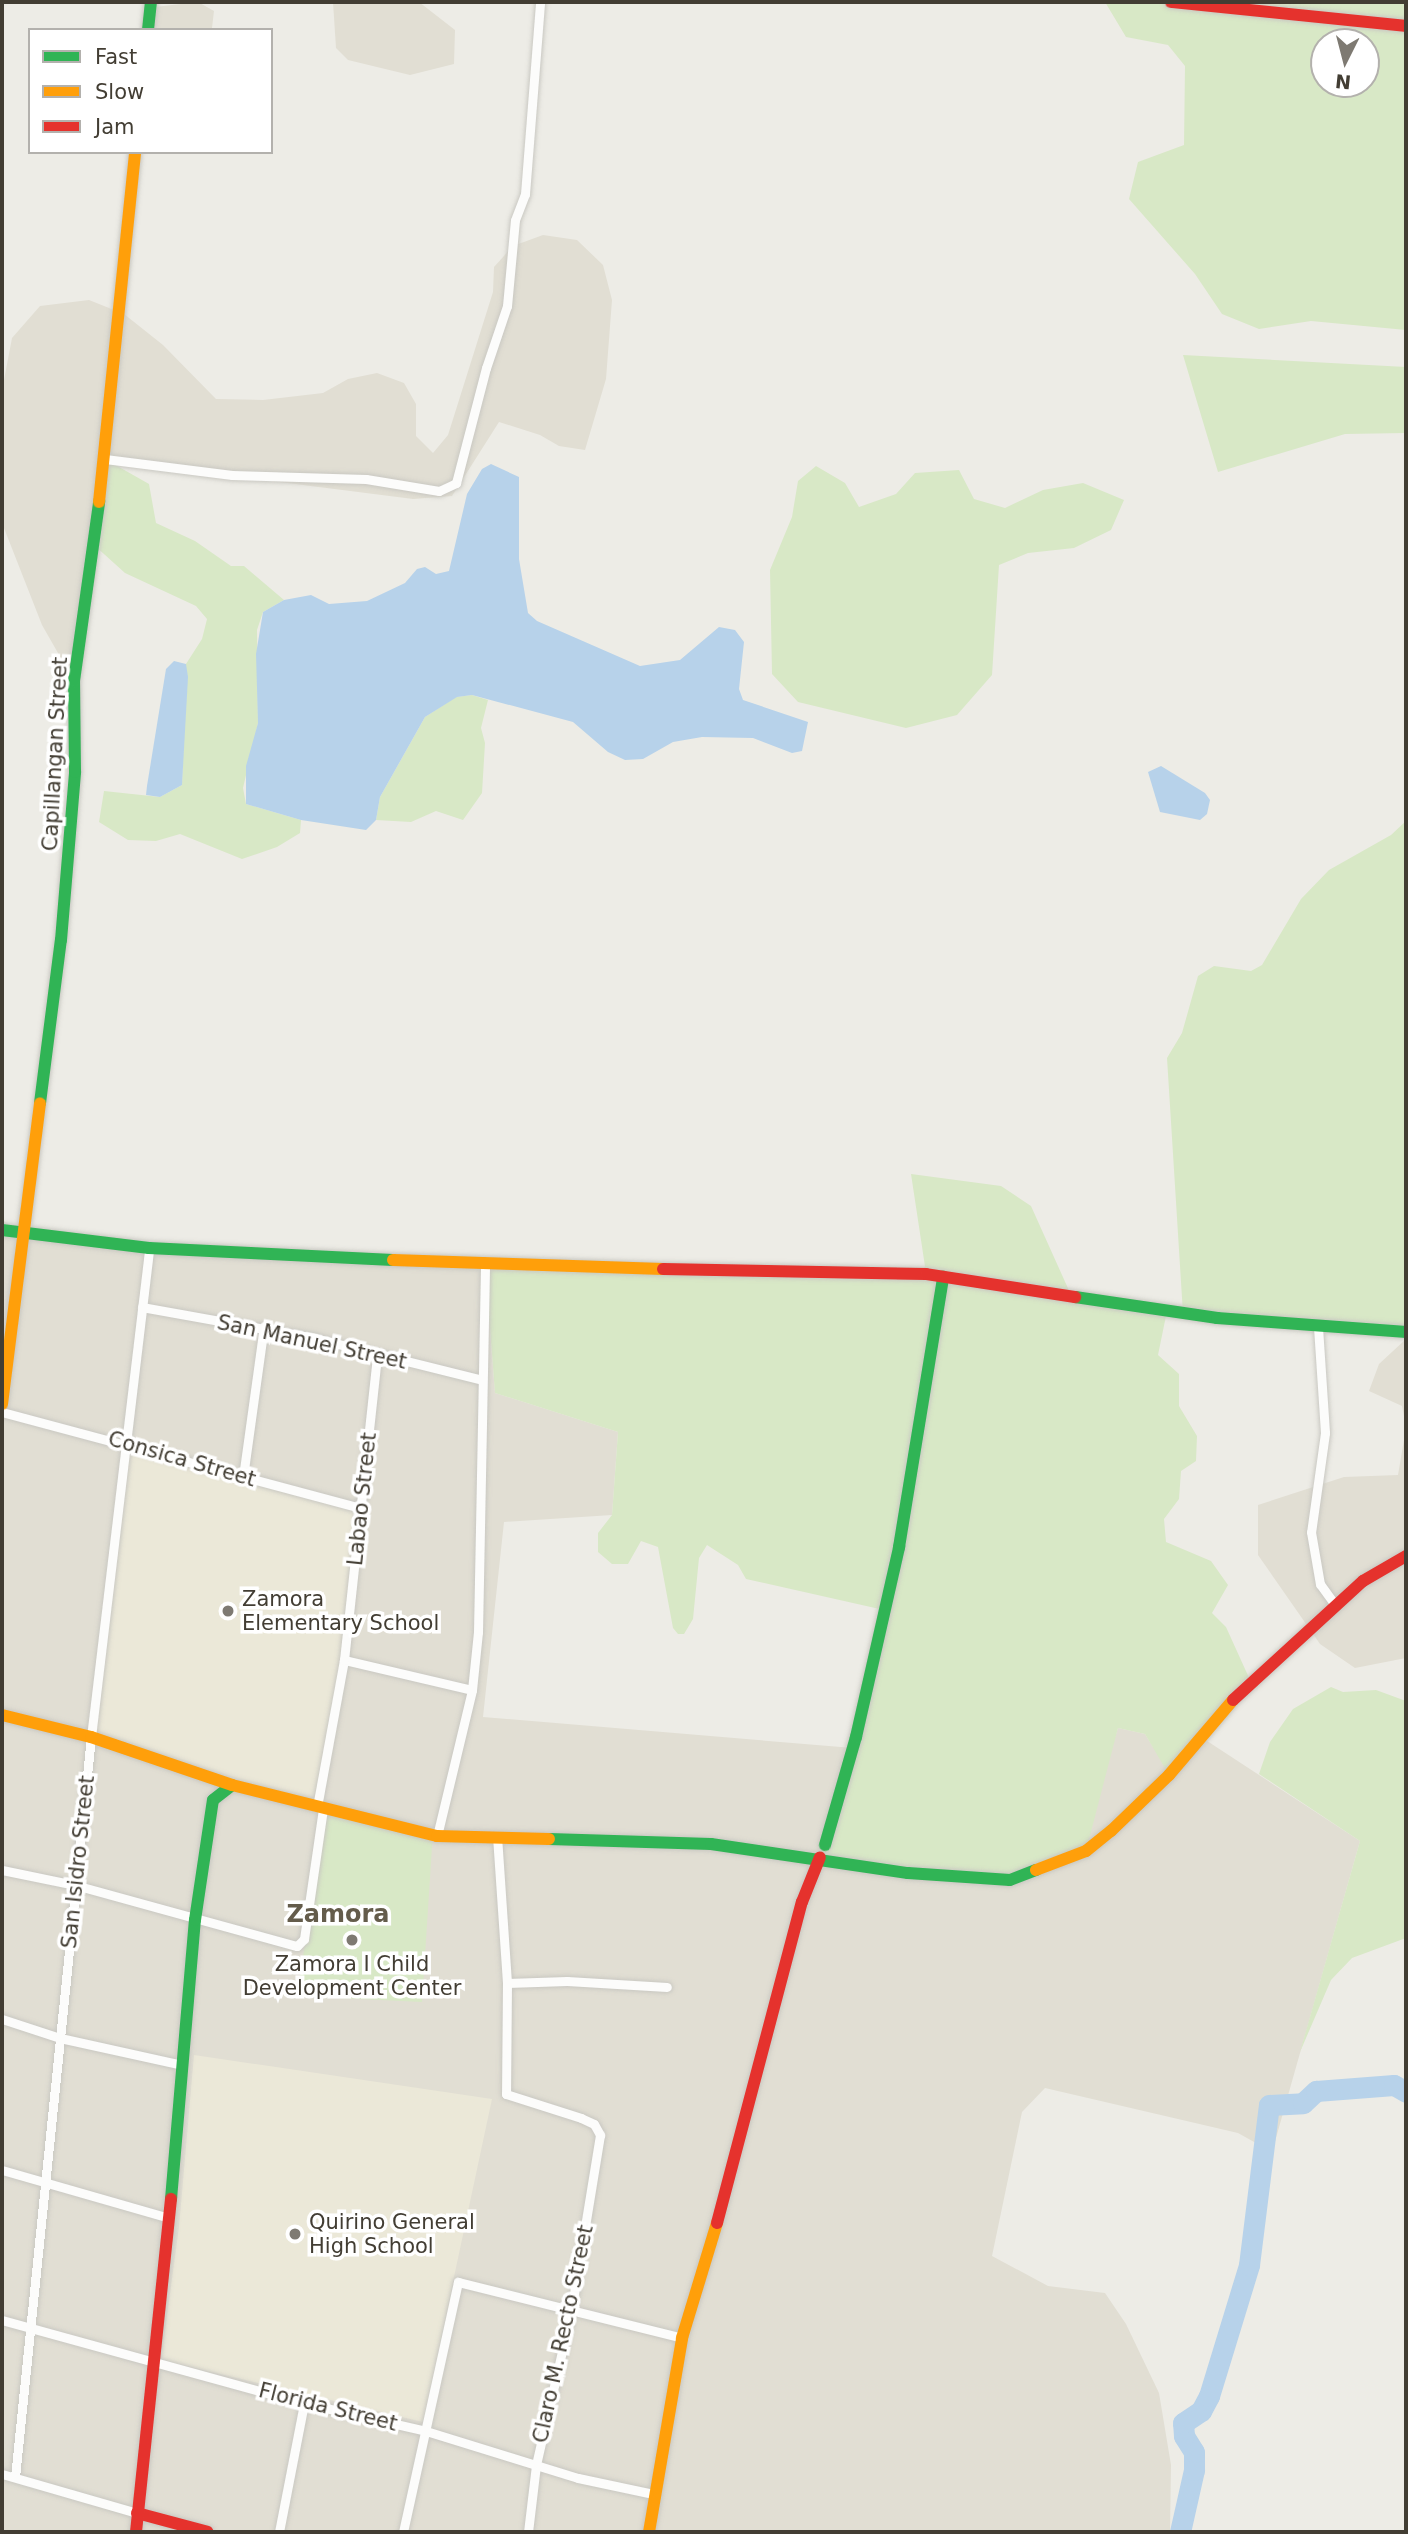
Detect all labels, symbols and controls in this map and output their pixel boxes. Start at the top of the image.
legend [28,28,273,154]
north arrow [1310,28,1380,98]
text: Fast [95,45,137,69]
text: N [1334,70,1352,94]
text: Slow [95,80,144,104]
text: Jam [95,115,135,139]
street label: Capillangan Street [37,656,73,852]
street label: San Manuel Street [215,1310,409,1374]
street label: Consica Street [105,1426,259,1492]
street label: Labao Street [342,1431,382,1567]
place label: Zamora Elementary School [242,1586,439,1636]
marker: Zamora Elementary School [220,1603,236,1619]
street label: San Isidro Street [56,1774,100,1950]
district label: Zamora [286,1901,390,1929]
marker: Zamora I Child Development Center [344,1932,360,1948]
place label: Zamora I Child Development Center [243,1951,461,2001]
place label: Quirino General High School [309,2209,475,2259]
street label: Claro M. Recto Street [528,2223,598,2445]
marker: Quirino General High School [287,2226,303,2242]
street label: Florida Street [256,2378,400,2436]

